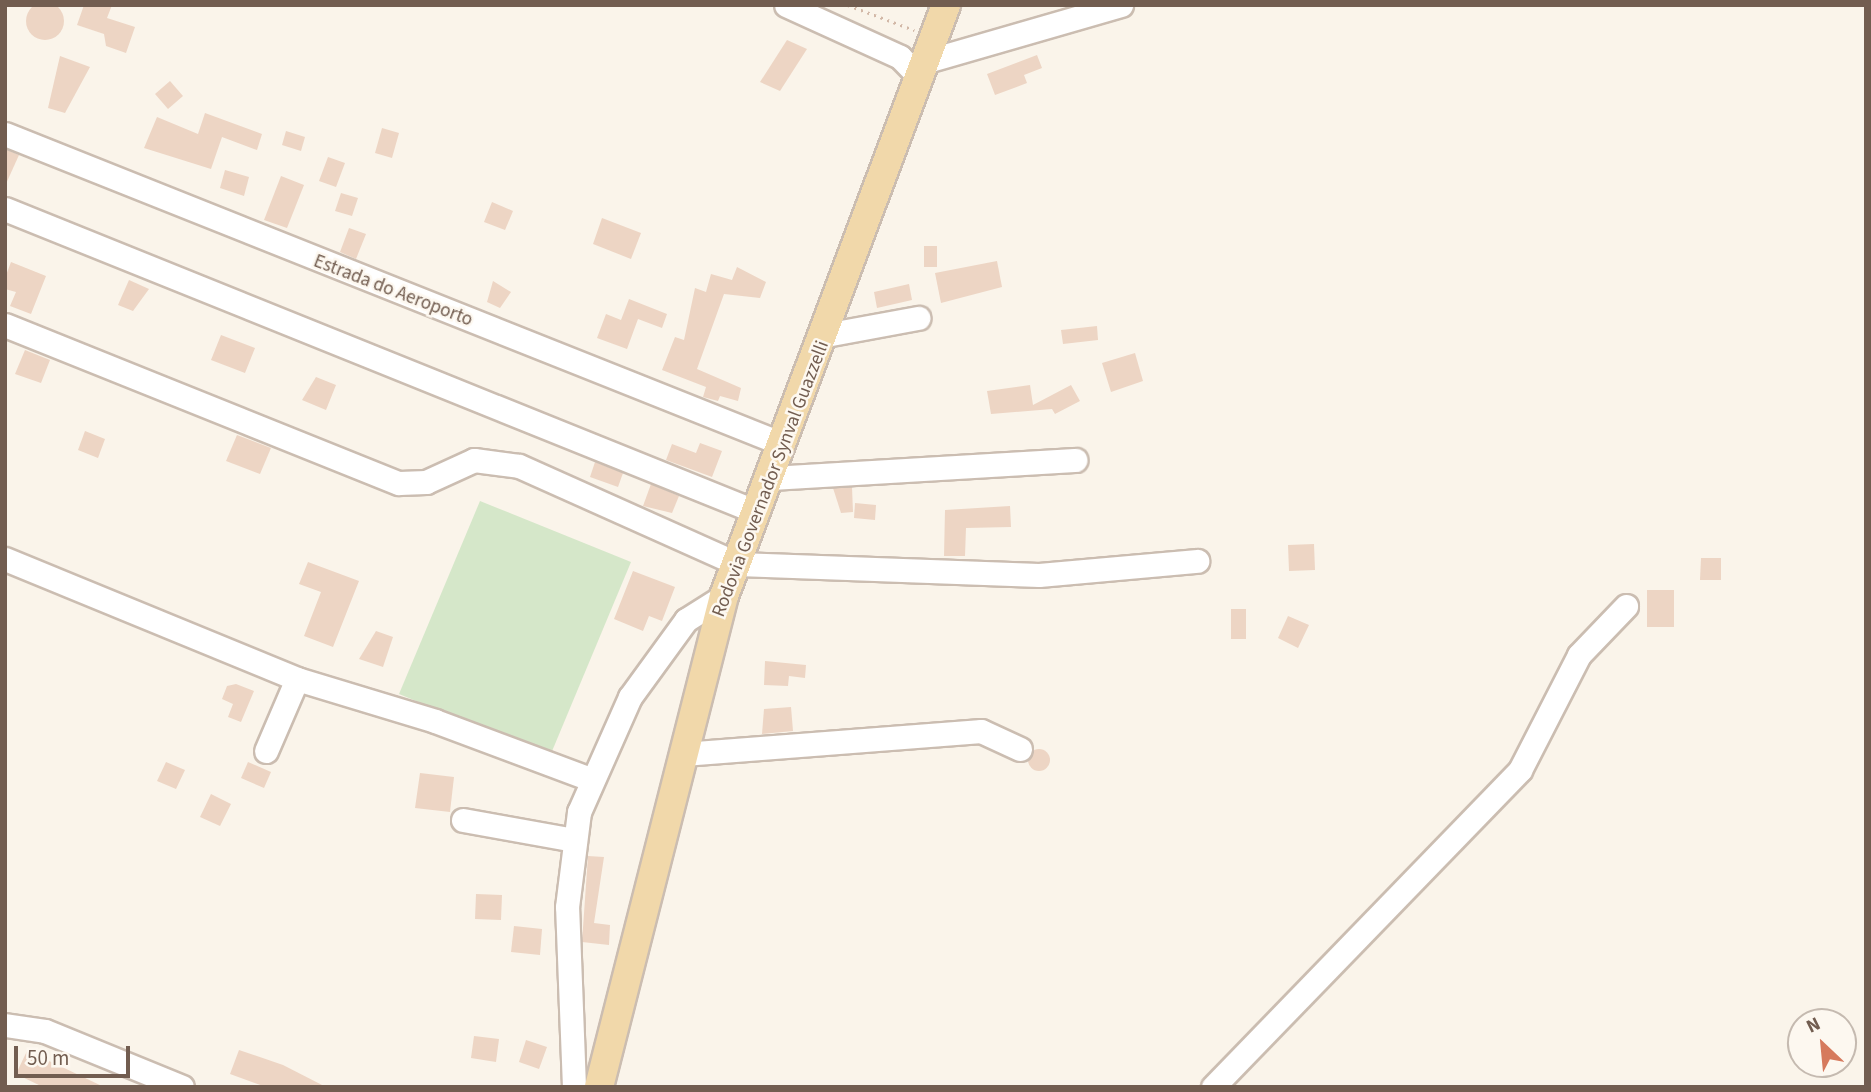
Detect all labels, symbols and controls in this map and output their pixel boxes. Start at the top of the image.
street label: Estrada do Aeroporto [310,250,476,332]
street label: Rodovia Governador Synval Guazzelli [708,338,834,620]
north arrow [1787,1008,1857,1078]
text: N [1802,1011,1825,1040]
scale bar [18,1032,133,1076]
text: 50 m [27,1043,69,1073]

